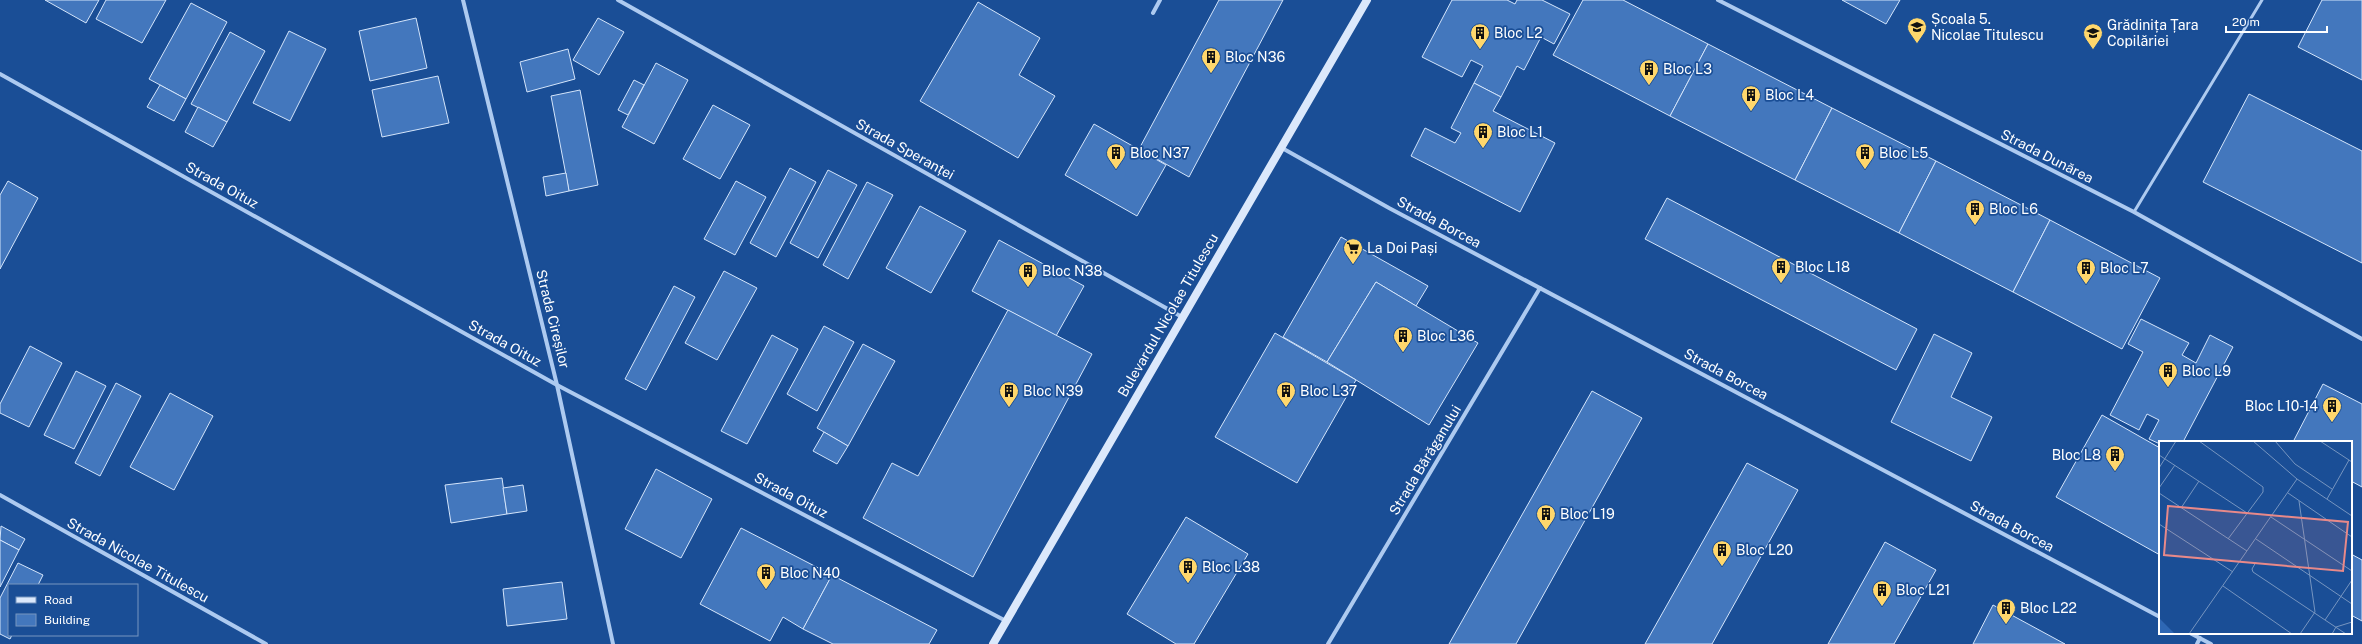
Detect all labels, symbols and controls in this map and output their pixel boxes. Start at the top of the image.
scale bar [2226,8,2327,34]
place label: Școala 5. Nicolae Titulescu [1931,11,2044,43]
text: 20 m [2232,15,2260,29]
school or university icon: Școala 5. Nicolae Titulescu [1906,16,1928,44]
place label: Grădinița Țara Copilăriei [2107,17,2199,49]
building icon: Bloc L2 [1469,22,1491,50]
school or university icon: Grădinița Țara Copilăriei [2082,22,2104,50]
place label: Bloc L2 [1494,25,1543,41]
building icon: Bloc N36 [1200,46,1222,74]
place label: Bloc N36 [1225,49,1285,65]
building icon: Bloc L3 [1638,58,1660,86]
place label: Bloc L3 [1663,61,1712,77]
building icon: Bloc L4 [1740,84,1762,112]
place label: Bloc L4 [1765,87,1814,103]
street label: Strada Speranței [853,115,957,183]
building icon: Bloc L1 [1472,121,1494,149]
place label: Bloc L1 [1497,124,1543,140]
street label: Strada Dunărea [1998,126,2096,186]
building icon: Bloc N37 [1105,142,1127,170]
building icon: Bloc L5 [1854,142,1876,170]
place label: Bloc N37 [1130,145,1190,161]
place label: Bloc L5 [1879,145,1928,161]
street label: Strada Oituz [183,158,261,212]
street label: Strada Borcea [1394,193,1484,251]
building icon: Bloc L6 [1964,198,1986,226]
place label: Bloc L6 [1989,201,2038,217]
street label: Bulevardul Nicolae Titulescu [1115,230,1221,400]
supermarket icon: La Doi Pași [1342,237,1364,265]
place label: La Doi Pași [1367,240,1438,256]
building icon: Bloc L18 [1770,256,1792,284]
building icon: Bloc L7 [2075,257,2097,285]
place label: Bloc L18 [1795,259,1850,275]
building icon: Bloc N38 [1017,260,1039,288]
place label: Bloc L7 [2100,260,2149,276]
place label: Bloc N38 [1042,263,1102,279]
street label: Strada Cireșilor [533,268,573,370]
street label: Strada Oituz [466,316,544,370]
building icon: Bloc L36 [1392,325,1414,353]
place label: Bloc L36 [1417,328,1475,344]
street label: Strada Borcea [1681,345,1771,403]
building icon: Bloc L9 [2157,360,2179,388]
place label: Bloc L9 [2182,363,2231,379]
building icon: Bloc N39 [998,380,1020,408]
building icon: Bloc L37 [1275,380,1297,408]
place label: Bloc N39 [1023,383,1083,399]
place label: Bloc L37 [1300,383,1357,399]
building icon: Bloc L10-14 [2321,395,2343,423]
place label: Bloc L10-14 [2245,398,2318,414]
street label: Strada Bărăganului [1386,402,1464,518]
inset map [2159,441,2352,634]
building icon: Bloc L8 [2104,444,2126,472]
place label: Bloc L8 [2052,447,2101,463]
street label: Strada Oituz [752,469,831,521]
street label: Strada Borcea [1967,497,2057,555]
building icon: Bloc L19 [1535,503,1557,531]
place label: Bloc L19 [1560,506,1615,522]
street label: Strada Nicolae Titulescu [64,514,212,606]
building icon: Bloc L20 [1711,539,1733,567]
place label: Bloc L20 [1736,542,1793,558]
building icon: Bloc L38 [1177,556,1199,584]
place label: Bloc L38 [1202,559,1260,575]
building icon: Bloc N40 [755,562,777,590]
place label: Bloc N40 [780,565,840,581]
building icon: Bloc L21 [1871,579,1893,607]
place label: Bloc L21 [1896,582,1950,598]
legend [8,584,138,636]
text: Road [44,593,72,607]
building icon: Bloc L22 [1995,597,2017,625]
place label: Bloc L22 [2020,600,2077,616]
text: Building [44,613,90,627]

